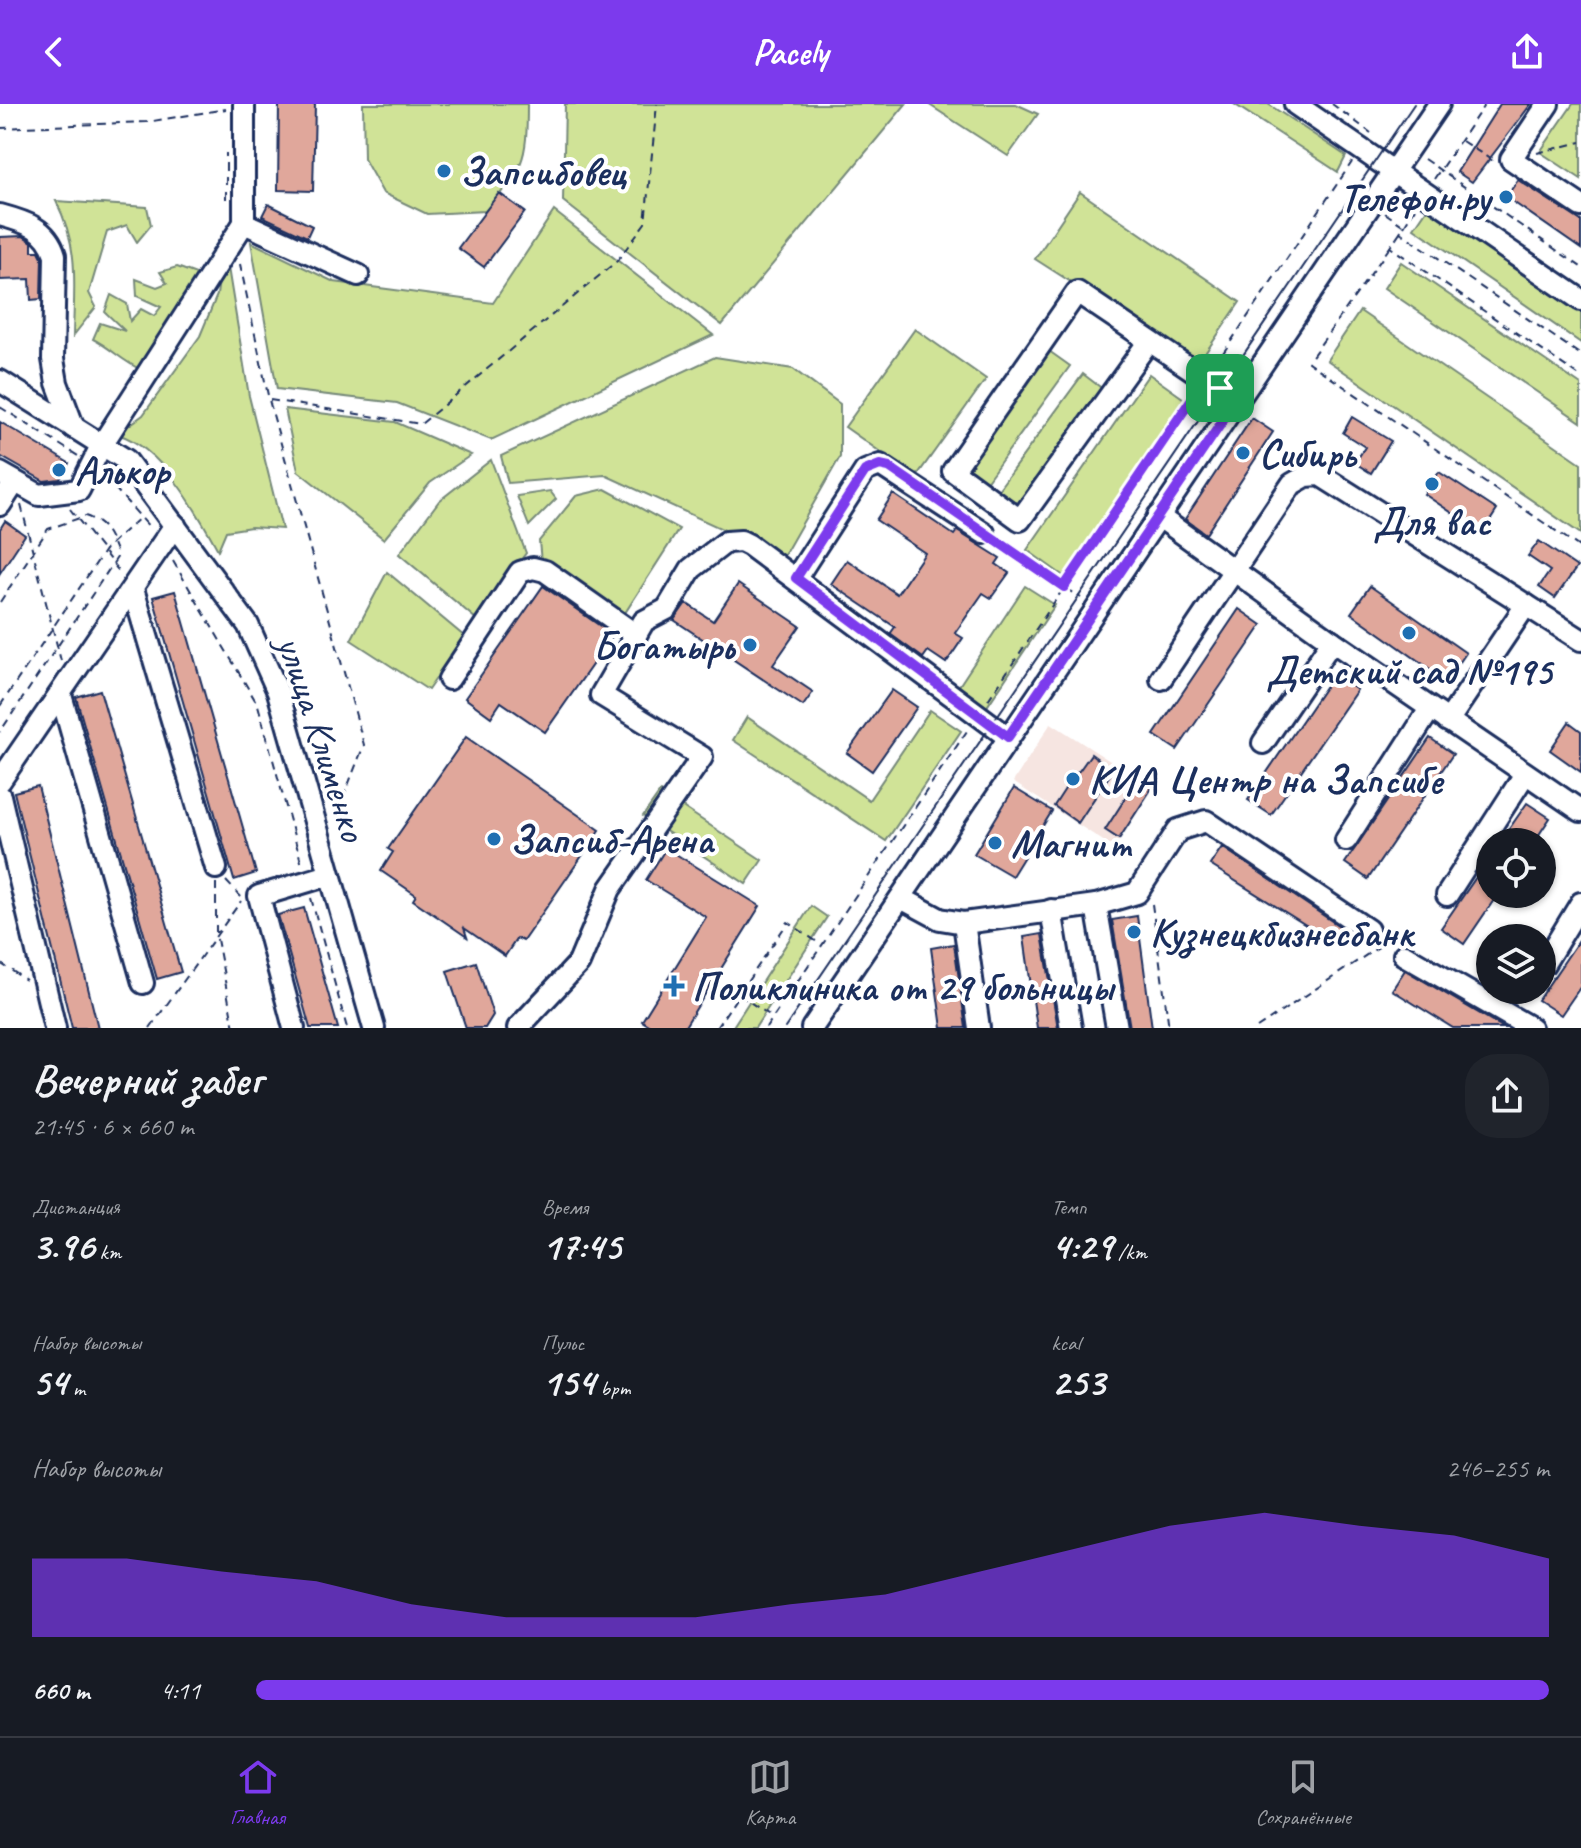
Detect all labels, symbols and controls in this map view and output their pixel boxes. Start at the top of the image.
text: Pacely [753,29,828,75]
icon: back [32,30,76,74]
icon: share [1505,30,1549,74]
place label: Запсибовец [460,147,627,197]
marker: Запсибовец [435,162,453,180]
place label: Телефон.ру [1339,173,1493,223]
marker: Телефон.ру [1497,188,1515,206]
pin [1186,354,1254,422]
icon: arrive [1198,366,1242,410]
place label: Сибирь [1259,429,1358,479]
marker: Сибирь [1234,444,1252,462]
place label: Алькор [75,446,172,496]
marker: Алькор [50,461,68,479]
marker: Для вас [1423,475,1441,493]
place label: Для вас [1373,497,1492,547]
place label: Богатырь [593,621,737,671]
marker: Детский сад №195 [1400,624,1418,642]
street label: улица Клименко [265,628,379,849]
marker: Богатырь [741,636,759,654]
place label: Детский сад №195 [1266,646,1555,696]
place label: КИА Центр на Запсибе [1089,755,1445,805]
marker: КИА Центр на Запсибе [1064,770,1082,788]
place label: Запсиб-Арена [510,815,716,865]
place label: Магнит [1011,819,1133,869]
map controls [1476,828,1556,1004]
button: locate [1476,828,1556,908]
marker: Запсиб-Арена [485,830,503,848]
marker: Магнит [986,834,1004,852]
place label: Кузнецкбизнесбанк [1150,908,1416,959]
marker: Кузнецкбизнесбанк [1125,923,1143,941]
button: layers [1476,924,1556,1004]
place label: Поликлиника от 29 больницы [692,962,1116,1012]
marker: Поликлиника от 29 больницы [663,975,685,997]
text: Вечерний забег [32,1052,262,1107]
button: share [1465,1054,1549,1138]
text: 21:45 · 6 × 660 m [32,1110,193,1143]
text: Дистанция [32,1193,120,1221]
text: Время [542,1193,588,1221]
text: Темп [1051,1193,1087,1221]
text: 3.96 [32,1221,94,1271]
text: 17:45 [542,1221,621,1271]
text: 4:29 [1051,1221,1113,1271]
text: km [94,1238,121,1266]
text: /km [1113,1238,1147,1266]
text: Набор высоты [32,1329,141,1357]
text: Пульс [542,1329,584,1357]
text: kcal [1051,1329,1080,1357]
text: 54 [32,1357,67,1407]
text: 154 [542,1357,595,1407]
text: 253 [1051,1357,1105,1407]
text: m [67,1374,85,1402]
text: bpm [595,1374,631,1402]
text: Набор высоты [32,1452,161,1485]
text: 246–255 m [1446,1452,1549,1485]
text: 660 m [32,1674,89,1707]
text: 4:11 [160,1674,200,1707]
tab: Главная [230,1755,285,1831]
tab: Карта [745,1755,795,1831]
tab: Сохранённые [1255,1755,1351,1831]

